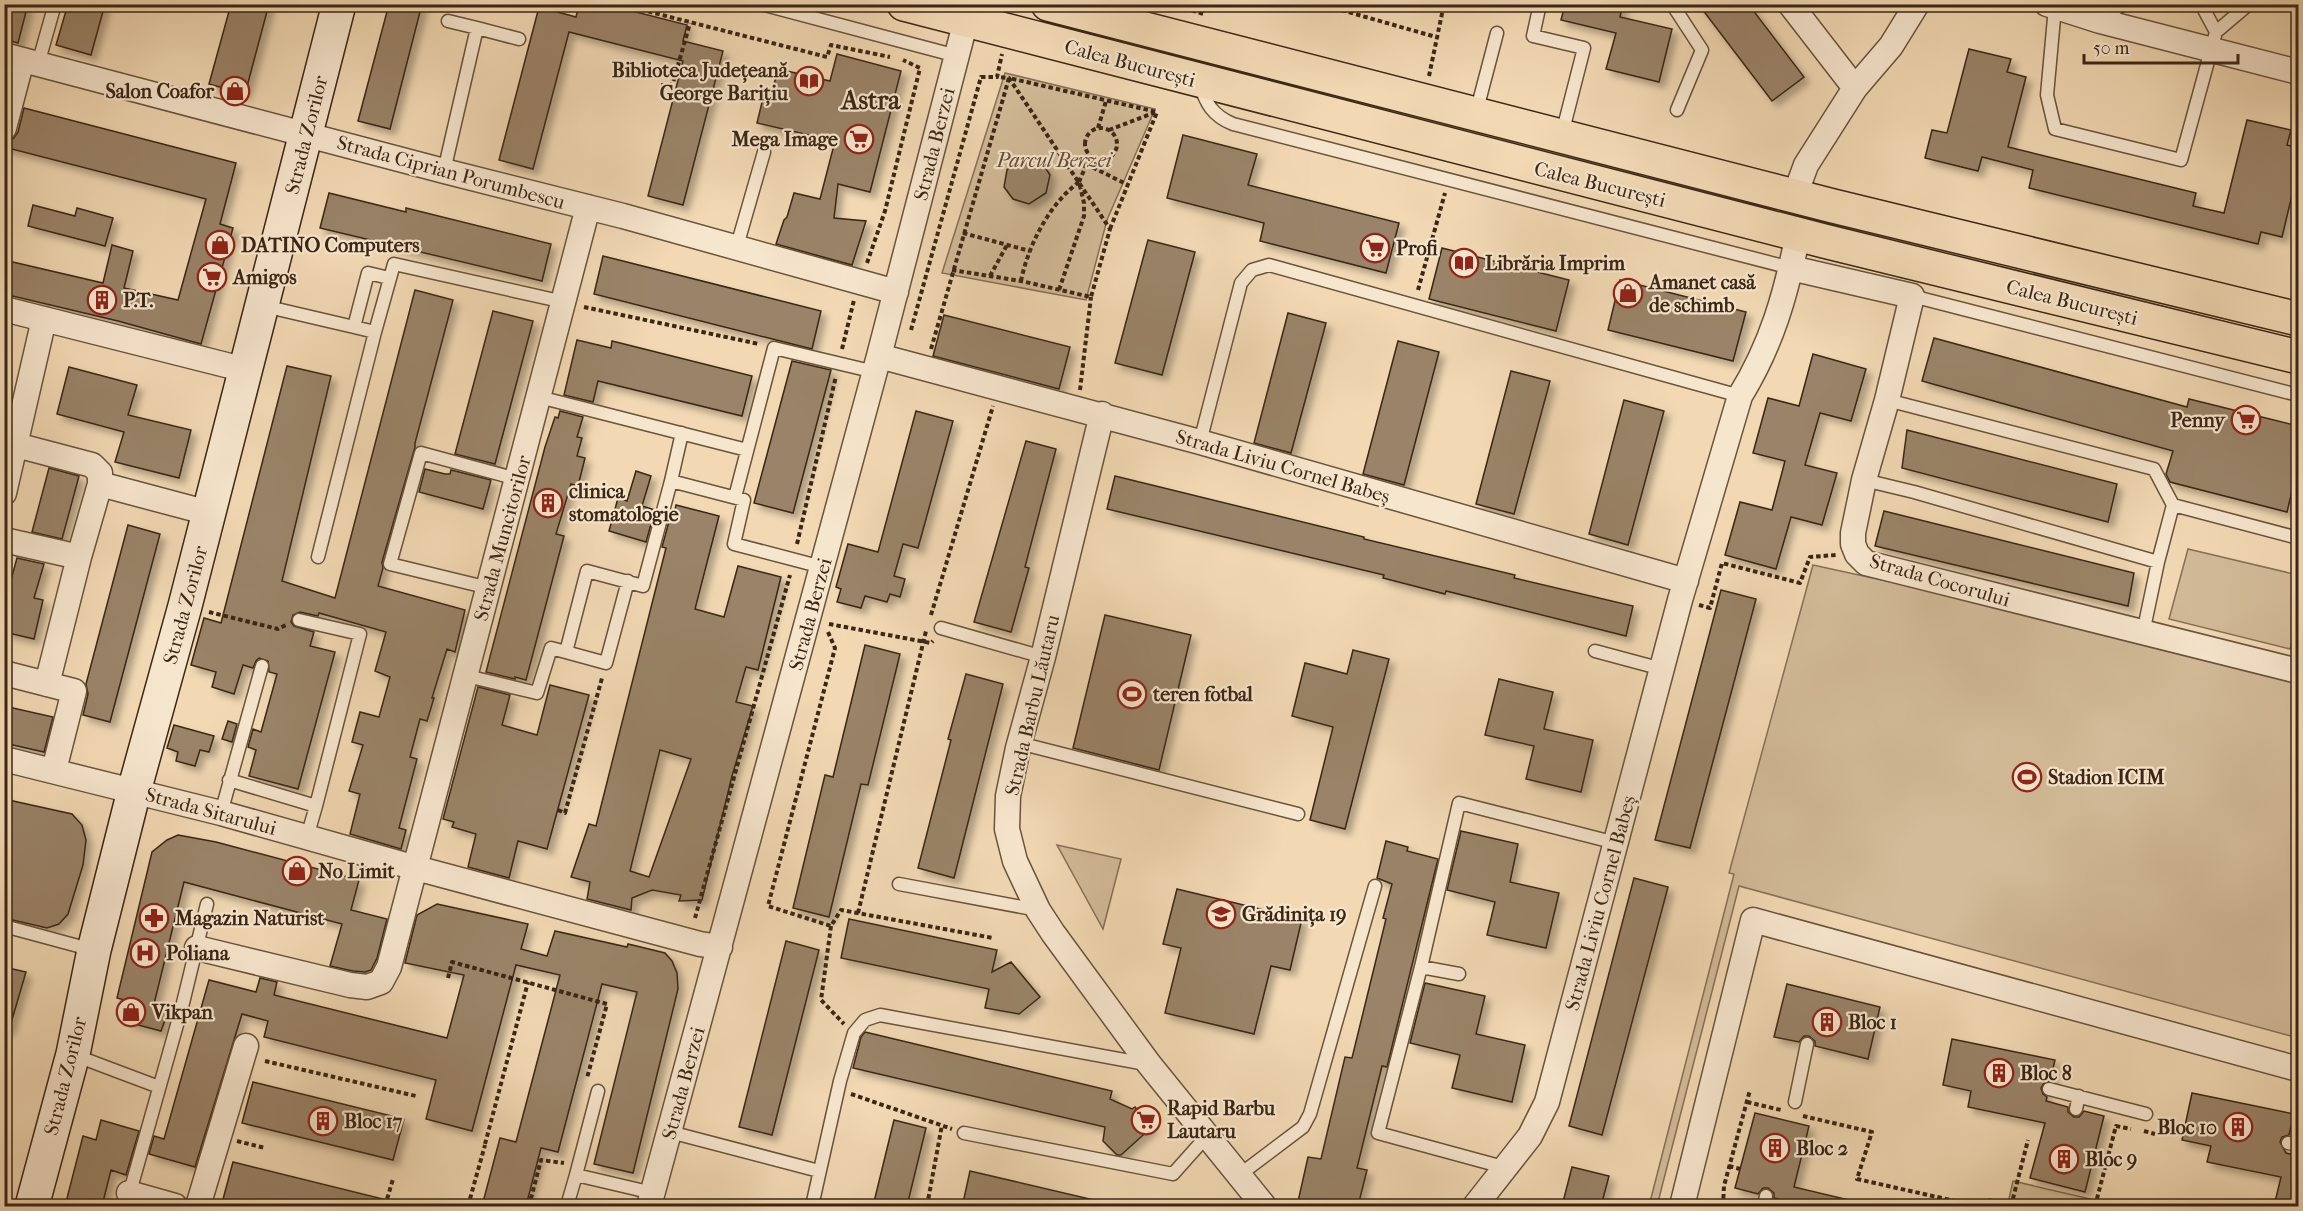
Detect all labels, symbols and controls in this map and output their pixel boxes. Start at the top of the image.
scale bar [2084,27,2238,65]
street label: Calea București [1062,35,1198,92]
text: 50 m [2093,38,2130,59]
place label: Biblioteca Județeană George Barițiu [612,59,789,106]
library icon: Biblioteca Județeană George Barițiu [793,65,825,97]
street label: Strada Zorilor [281,73,332,197]
shop icon: Salon Coafor [219,75,251,107]
place label: Salon Coafor [106,80,214,103]
district label: Astra [840,85,901,116]
street label: Strada Berzei [909,85,960,203]
supermarket icon: Mega Image [843,123,875,155]
place label: Mega Image [731,128,838,151]
street label: Strada Ciprian Porumbescu [334,131,568,214]
park label: Parcul Berzei [996,149,1113,172]
street label: Calea București [1532,157,1668,212]
shop icon: DATINO Computers [204,229,236,261]
supermarket icon: Profi [1359,232,1391,264]
place label: DATINO Computers [241,234,420,257]
place label: Profi [1396,237,1439,260]
library icon: Librăria Imprim [1448,247,1480,279]
place label: Librăria Imprim [1485,252,1625,275]
supermarket icon: Amigos [196,261,228,293]
place label: Amigos [231,266,297,289]
place label: Amanet casă de schimb [1647,271,1756,317]
street label: Calea București [2004,275,2140,330]
shop icon: Amanet casă de schimb [1612,277,1644,309]
building icon: P.T. [86,284,118,316]
place label: P.T. [123,289,153,312]
supermarket icon: Penny [2230,404,2262,436]
place label: Penny [2170,409,2226,432]
street label: Strada Liviu Cornel Babeș [1173,425,1393,508]
street label: Strada Muncitorilor [469,452,536,624]
place label: clinica stomatologie [569,480,679,526]
building icon: clinica stomatologie [532,487,564,519]
street label: Strada Zorilor [159,543,212,667]
street label: Strada Cocorului [1867,549,2013,611]
street label: Strada Berzei [784,555,837,673]
street label: Strada Barbu Lăutaru [1000,612,1065,798]
sports icon: teren fotbal [1116,678,1148,710]
place label: teren fotbal [1152,683,1253,706]
sports icon: Stadion ICIM [2011,761,2043,793]
place label: Stadion ICIM [2048,766,2165,789]
street label: Strada Sitarului [143,783,279,840]
street label: Strada Liviu Cornel Babeș [1561,793,1640,1013]
shop icon: No Limit [281,855,313,887]
place label: No Limit [318,860,396,883]
school or university icon: Grădinița 19 [1205,898,1237,930]
pharmacy icon: Magazin Naturist [138,902,170,934]
place label: Grădinița 19 [1242,903,1347,927]
place label: Magazin Naturist [174,907,325,930]
hospital icon: Poliana [129,937,161,969]
place label: Poliana [166,942,230,965]
shop icon: Vikpan [115,996,147,1028]
place label: Vikpan [151,1001,213,1024]
building icon: Bloc 1 [1811,1006,1843,1038]
place label: Bloc 1 [1848,1011,1897,1034]
street label: Strada Zorilor [40,1014,91,1138]
street label: Strada Berzei [657,1024,710,1142]
building icon: Bloc 8 [1983,1057,2015,1089]
place label: Bloc 8 [2020,1062,2072,1085]
place label: Rapid Barbu Lautaru [1167,1097,1276,1143]
supermarket icon: Rapid Barbu Lautaru [1130,1104,1162,1136]
building icon: Bloc 17 [307,1105,339,1137]
place label: Bloc 17 [344,1110,403,1133]
building icon: Bloc 10 [2222,1111,2254,1143]
place label: Bloc 10 [2157,1116,2217,1139]
building icon: Bloc 2 [1759,1132,1791,1164]
place label: Bloc 2 [1796,1137,1848,1160]
building icon: Bloc 9 [2048,1143,2080,1175]
place label: Bloc 9 [2085,1148,2137,1171]

